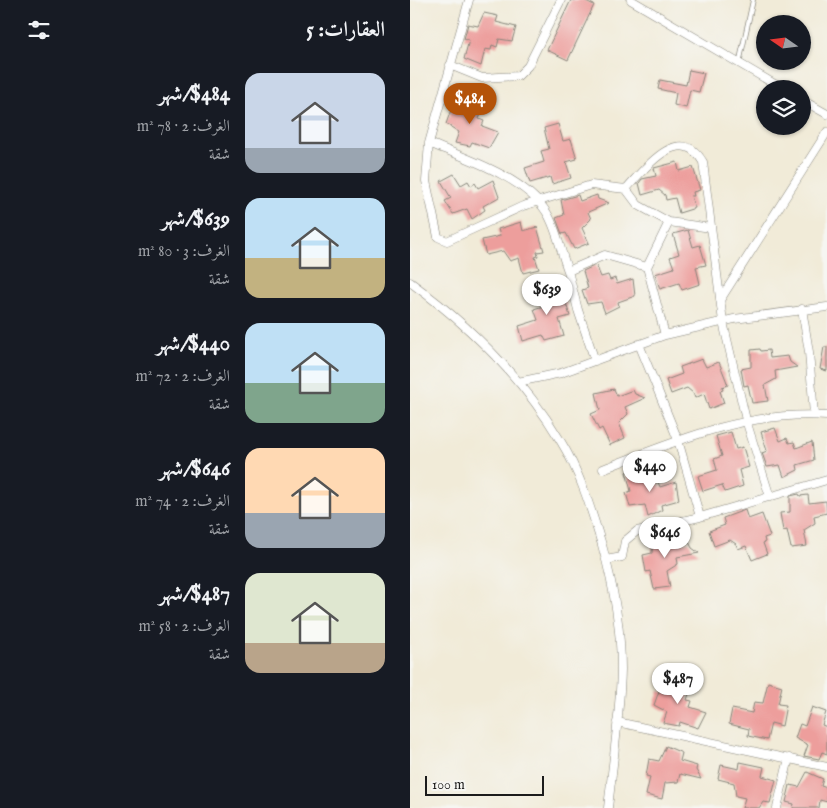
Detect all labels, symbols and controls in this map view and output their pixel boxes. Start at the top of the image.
north arrow [756,15,811,70]
map controls [756,15,811,135]
icon: filters [25,16,53,44]
text: العقارات: 5 [306,17,385,44]
button: layers [756,80,811,135]
text: $484/شهر [158,81,230,108]
pin: $484 [440,82,500,125]
text: $484 [455,89,485,109]
icon: home [285,93,345,153]
text: الغرف: 2 · 78 m² [137,117,230,137]
text: شقة [209,145,230,165]
text: $639/شهر [161,206,230,233]
icon: home [285,218,345,278]
text: الغرف: 3 · 80 m² [138,242,230,262]
text: شقة [209,270,230,290]
pin: $639 [517,274,577,316]
text: $639 [533,280,561,300]
text: $440/شهر [156,331,230,358]
icon: home [285,343,345,403]
text: الغرف: 2 · 72 m² [136,367,230,387]
text: شقة [209,395,230,415]
pin: $440 [620,450,680,493]
text: $646/شهر [159,456,230,483]
text: $440 [634,457,666,477]
icon: home [285,468,345,528]
text: الغرف: 2 · 74 m² [135,492,230,512]
pin: $646 [635,516,695,559]
text: شقة [209,520,230,540]
text: $646 [650,523,680,543]
text: $487/شهر [159,581,230,608]
icon: home [285,593,345,653]
text: الغرف: 2 · 58 m² [139,617,230,637]
text: شقة [209,645,230,665]
pin: $487 [648,662,708,705]
text: $487 [663,669,693,689]
scale bar [425,773,544,796]
text: 100 m [432,776,465,794]

